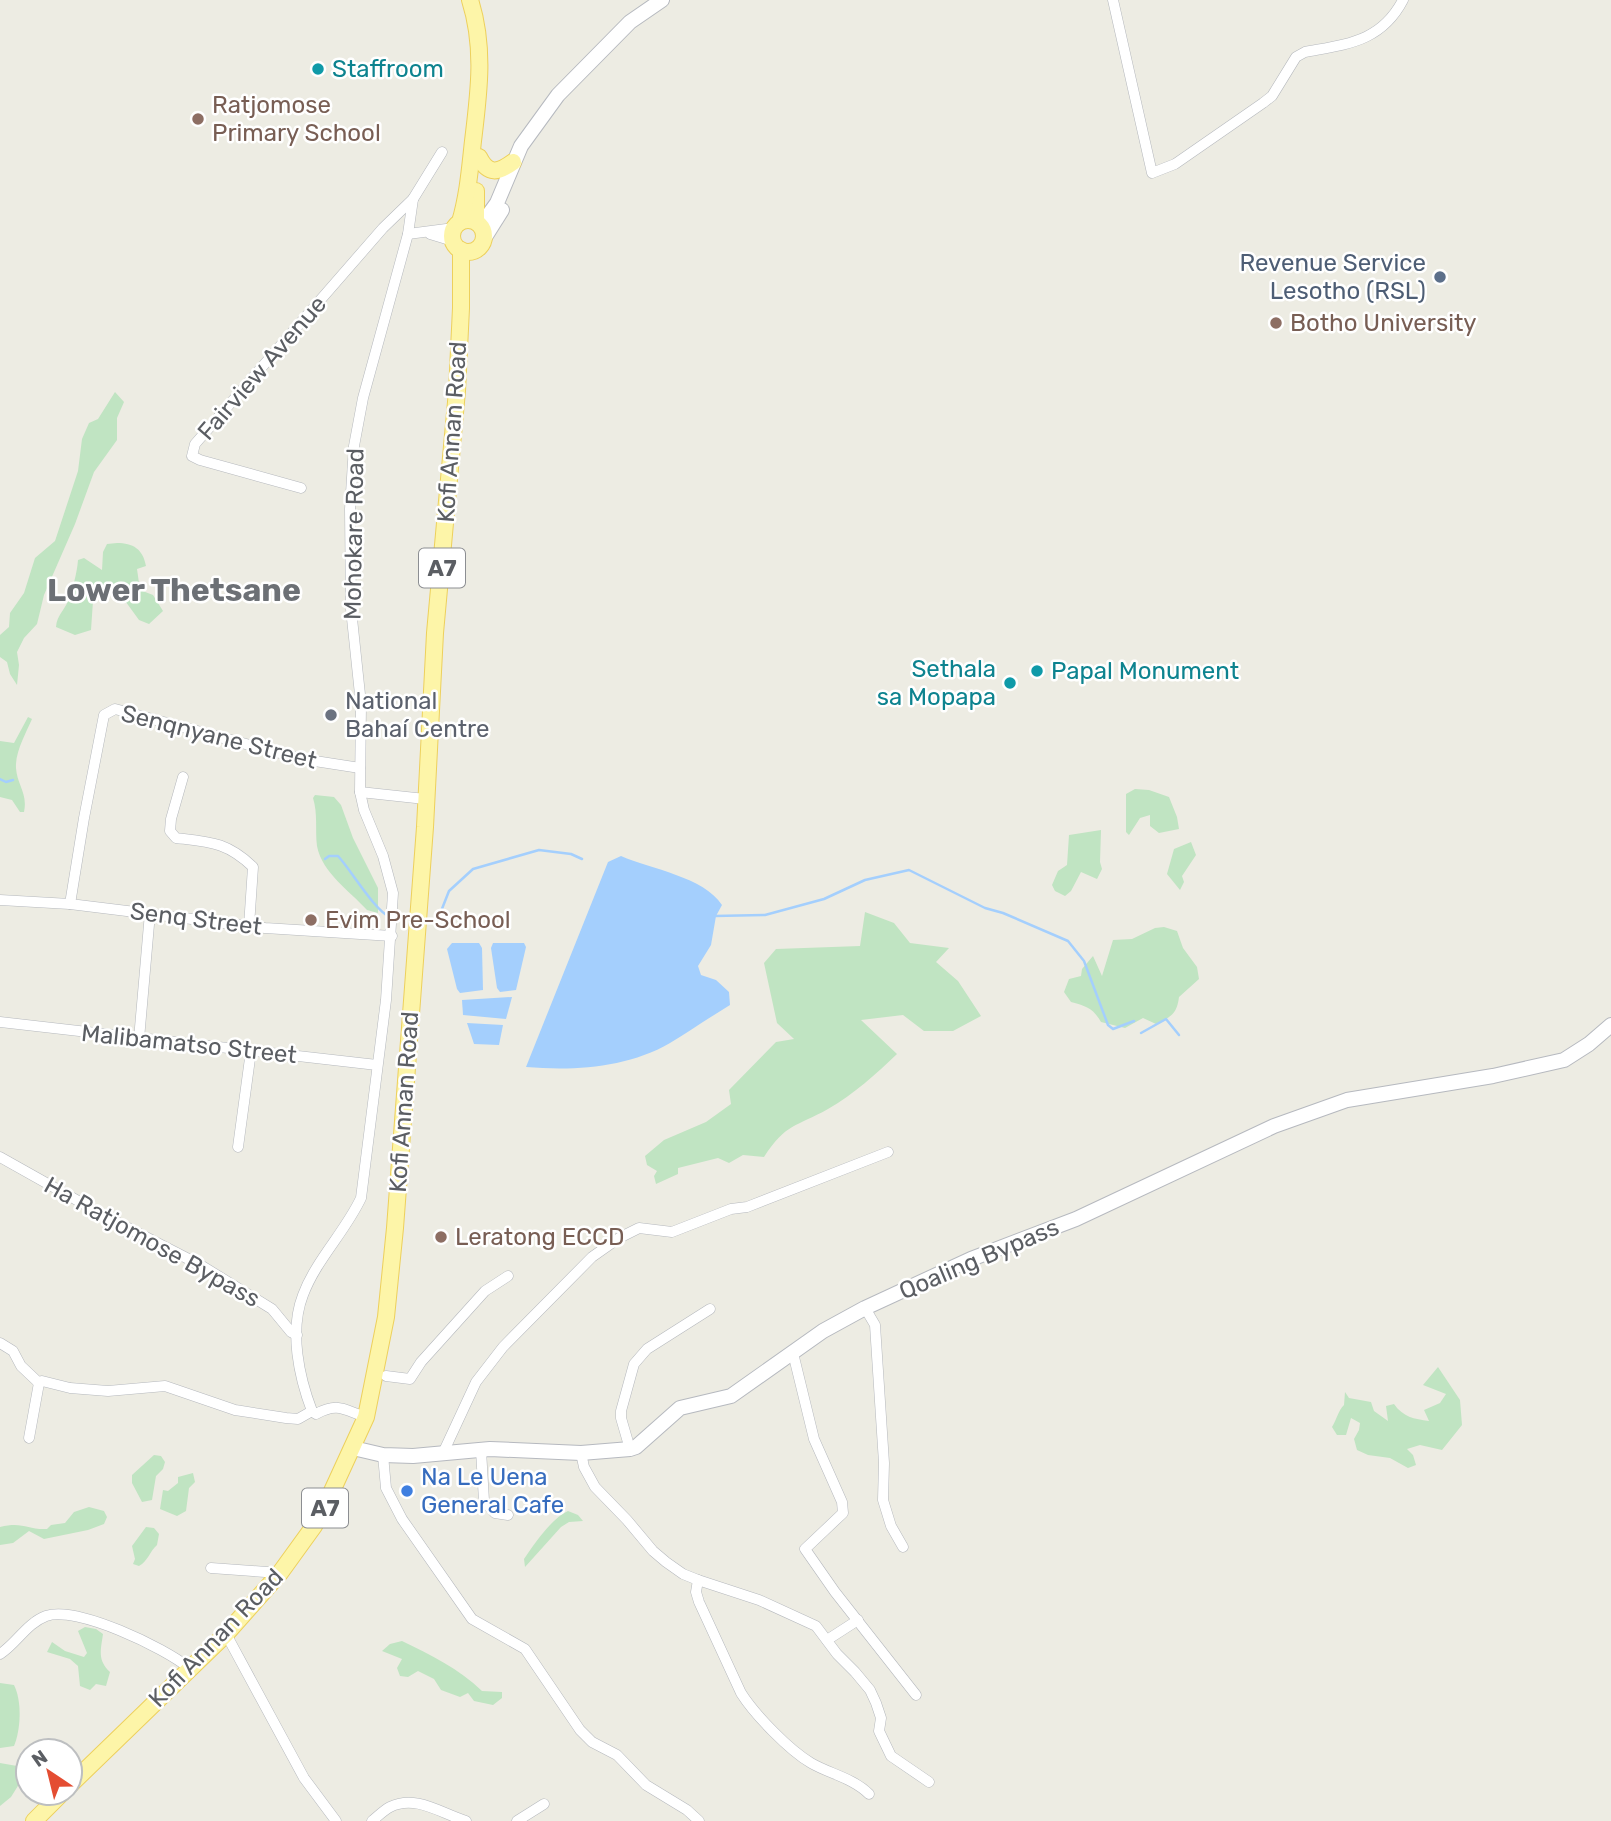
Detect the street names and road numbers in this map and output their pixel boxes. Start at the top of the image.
street label: Fairview Avenue [192,290,332,446]
street label: Kofi Annan Road [432,341,472,523]
street label: Mohokare Road [339,448,369,620]
road number: A7 [419,548,465,588]
street label: Senqnyane Street [118,699,320,775]
street label: Senq Street [129,897,263,941]
street label: Kofi Annan Road [384,1011,424,1193]
street label: Malibamatso Street [80,1019,298,1069]
street label: Ha Ratjomose Bypass [39,1171,265,1313]
street label: Qoaling Bypass [895,1213,1063,1305]
road number: A7 [302,1488,348,1527]
street label: Kofi Annan Road [143,1563,289,1713]

